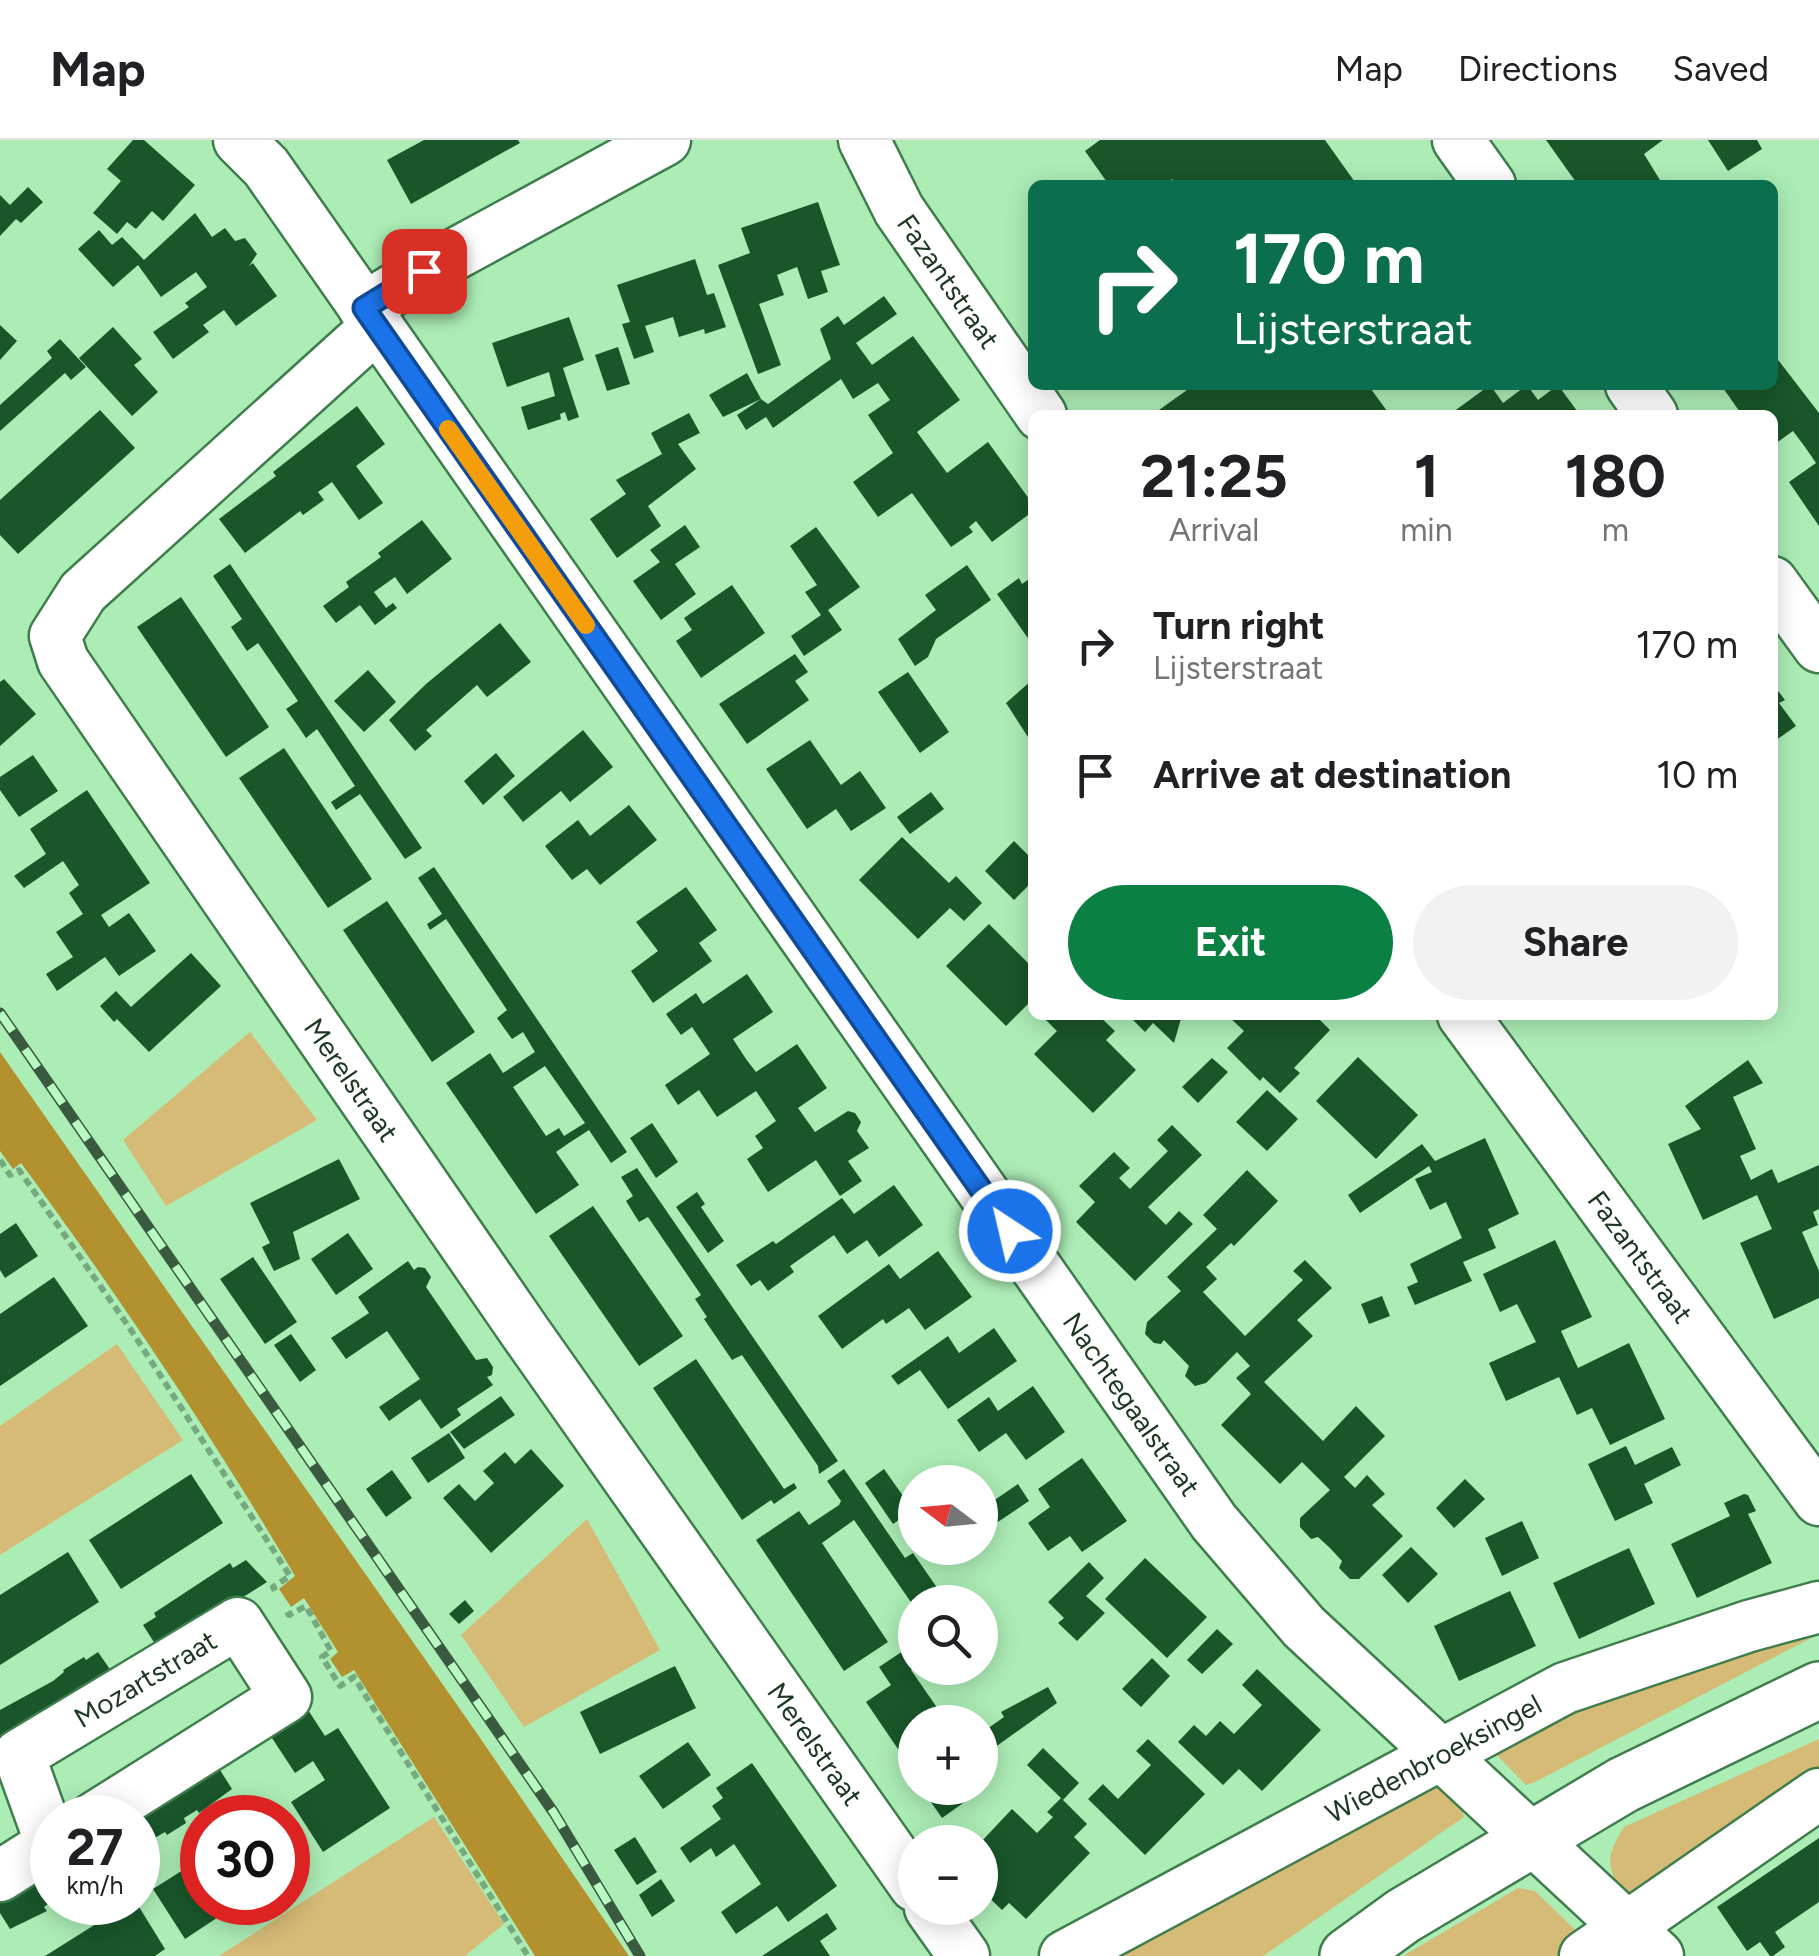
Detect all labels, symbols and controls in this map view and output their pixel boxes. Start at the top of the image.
text: Map [50,40,146,98]
text: Map [1335,48,1403,90]
text: Directions [1458,48,1618,90]
text: Saved [1673,48,1769,90]
street label: Fazantstraat [890,208,1007,355]
text: 170 m [1233,216,1425,301]
icon: right [1068,220,1198,350]
pin [382,229,467,314]
icon: arrive [397,244,452,299]
text: Lijsterstraat [1233,301,1473,355]
text: 21:25 [1140,440,1288,512]
text: 1 [1414,440,1439,512]
text: 180 [1565,440,1666,512]
text: Arrival [1169,511,1259,549]
text: min [1400,511,1453,549]
text: m [1602,511,1629,549]
text: Turn right [1153,603,1325,649]
icon: right [1068,618,1123,673]
text: 170 m [1636,622,1738,668]
text: Lijsterstraat [1153,649,1323,687]
icon: arrive [1068,748,1123,803]
text: Arrive at destination [1153,752,1511,798]
text: 10 m [1656,752,1738,798]
button: Exit [1068,885,1393,1000]
button: Share [1413,885,1738,1000]
street label: Merelstraat [297,1012,406,1148]
position arrow [958,1179,1062,1283]
street label: Fazantstraat [1581,1184,1700,1330]
street label: Nachtegaalstraat [1056,1306,1207,1502]
north arrow [898,1465,998,1565]
map controls [898,1465,998,1925]
button: search [898,1585,998,1685]
street label: Mozartstraat [68,1623,223,1735]
street label: Merelstraat [760,1676,870,1812]
street label: Wiedenbroeksingel [1320,1687,1547,1830]
button: + [898,1705,998,1805]
speed limit sign: 30 [180,1795,310,1925]
text: 27 [67,1817,123,1878]
button: − [898,1825,998,1925]
text: km/h [66,1870,124,1900]

